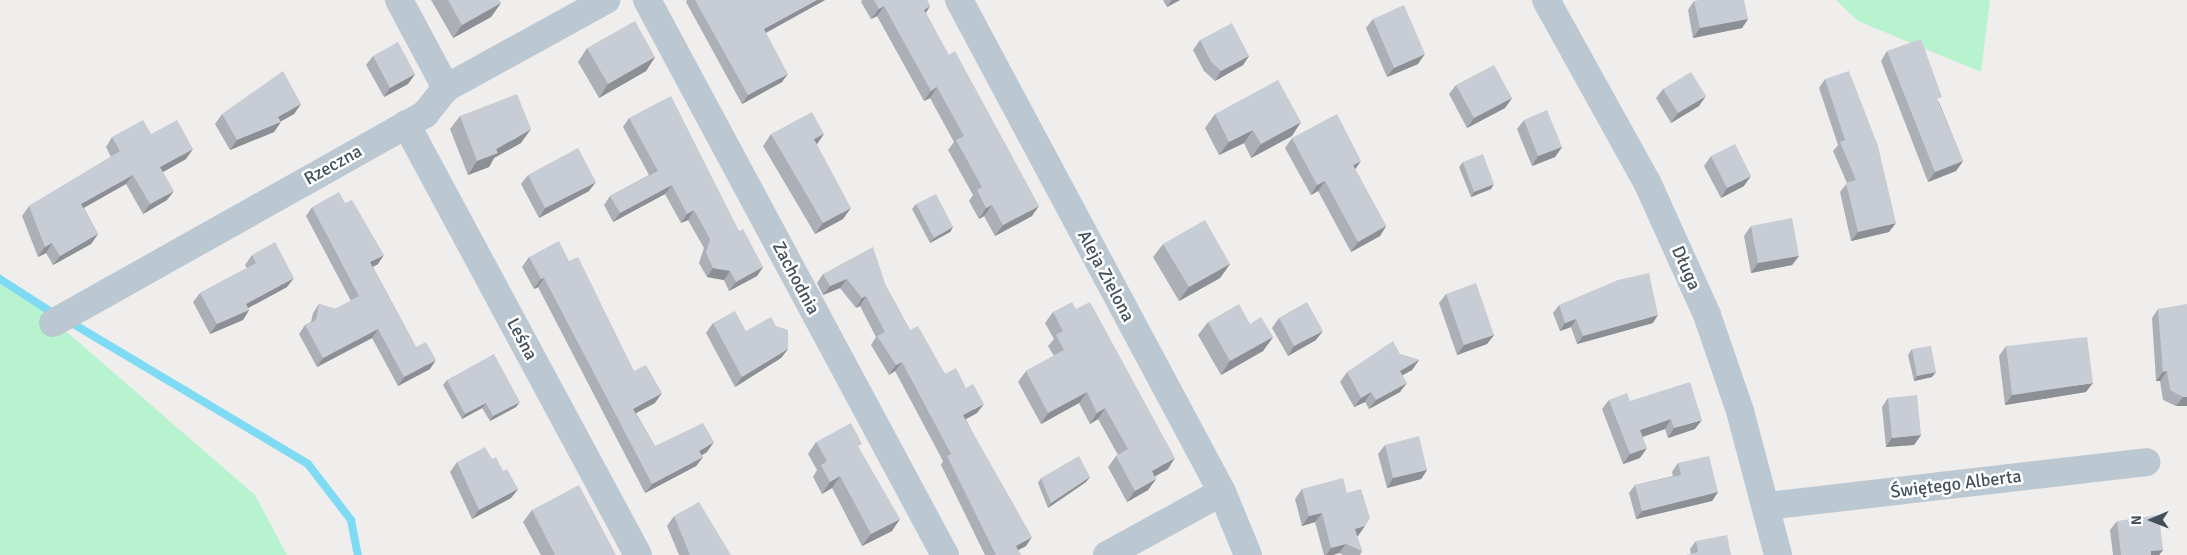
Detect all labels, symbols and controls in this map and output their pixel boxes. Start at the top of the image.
street label: Rzeczna [300,140,366,190]
street label: Aleja Zielona [1073,227,1139,325]
street label: Zachodnia [768,238,824,318]
street label: Długa [1667,243,1705,293]
street label: Leśna [502,314,542,364]
street label: Świętego Alberta [1889,465,2023,503]
north arrow [2127,495,2177,545]
text: N [2128,515,2145,525]

